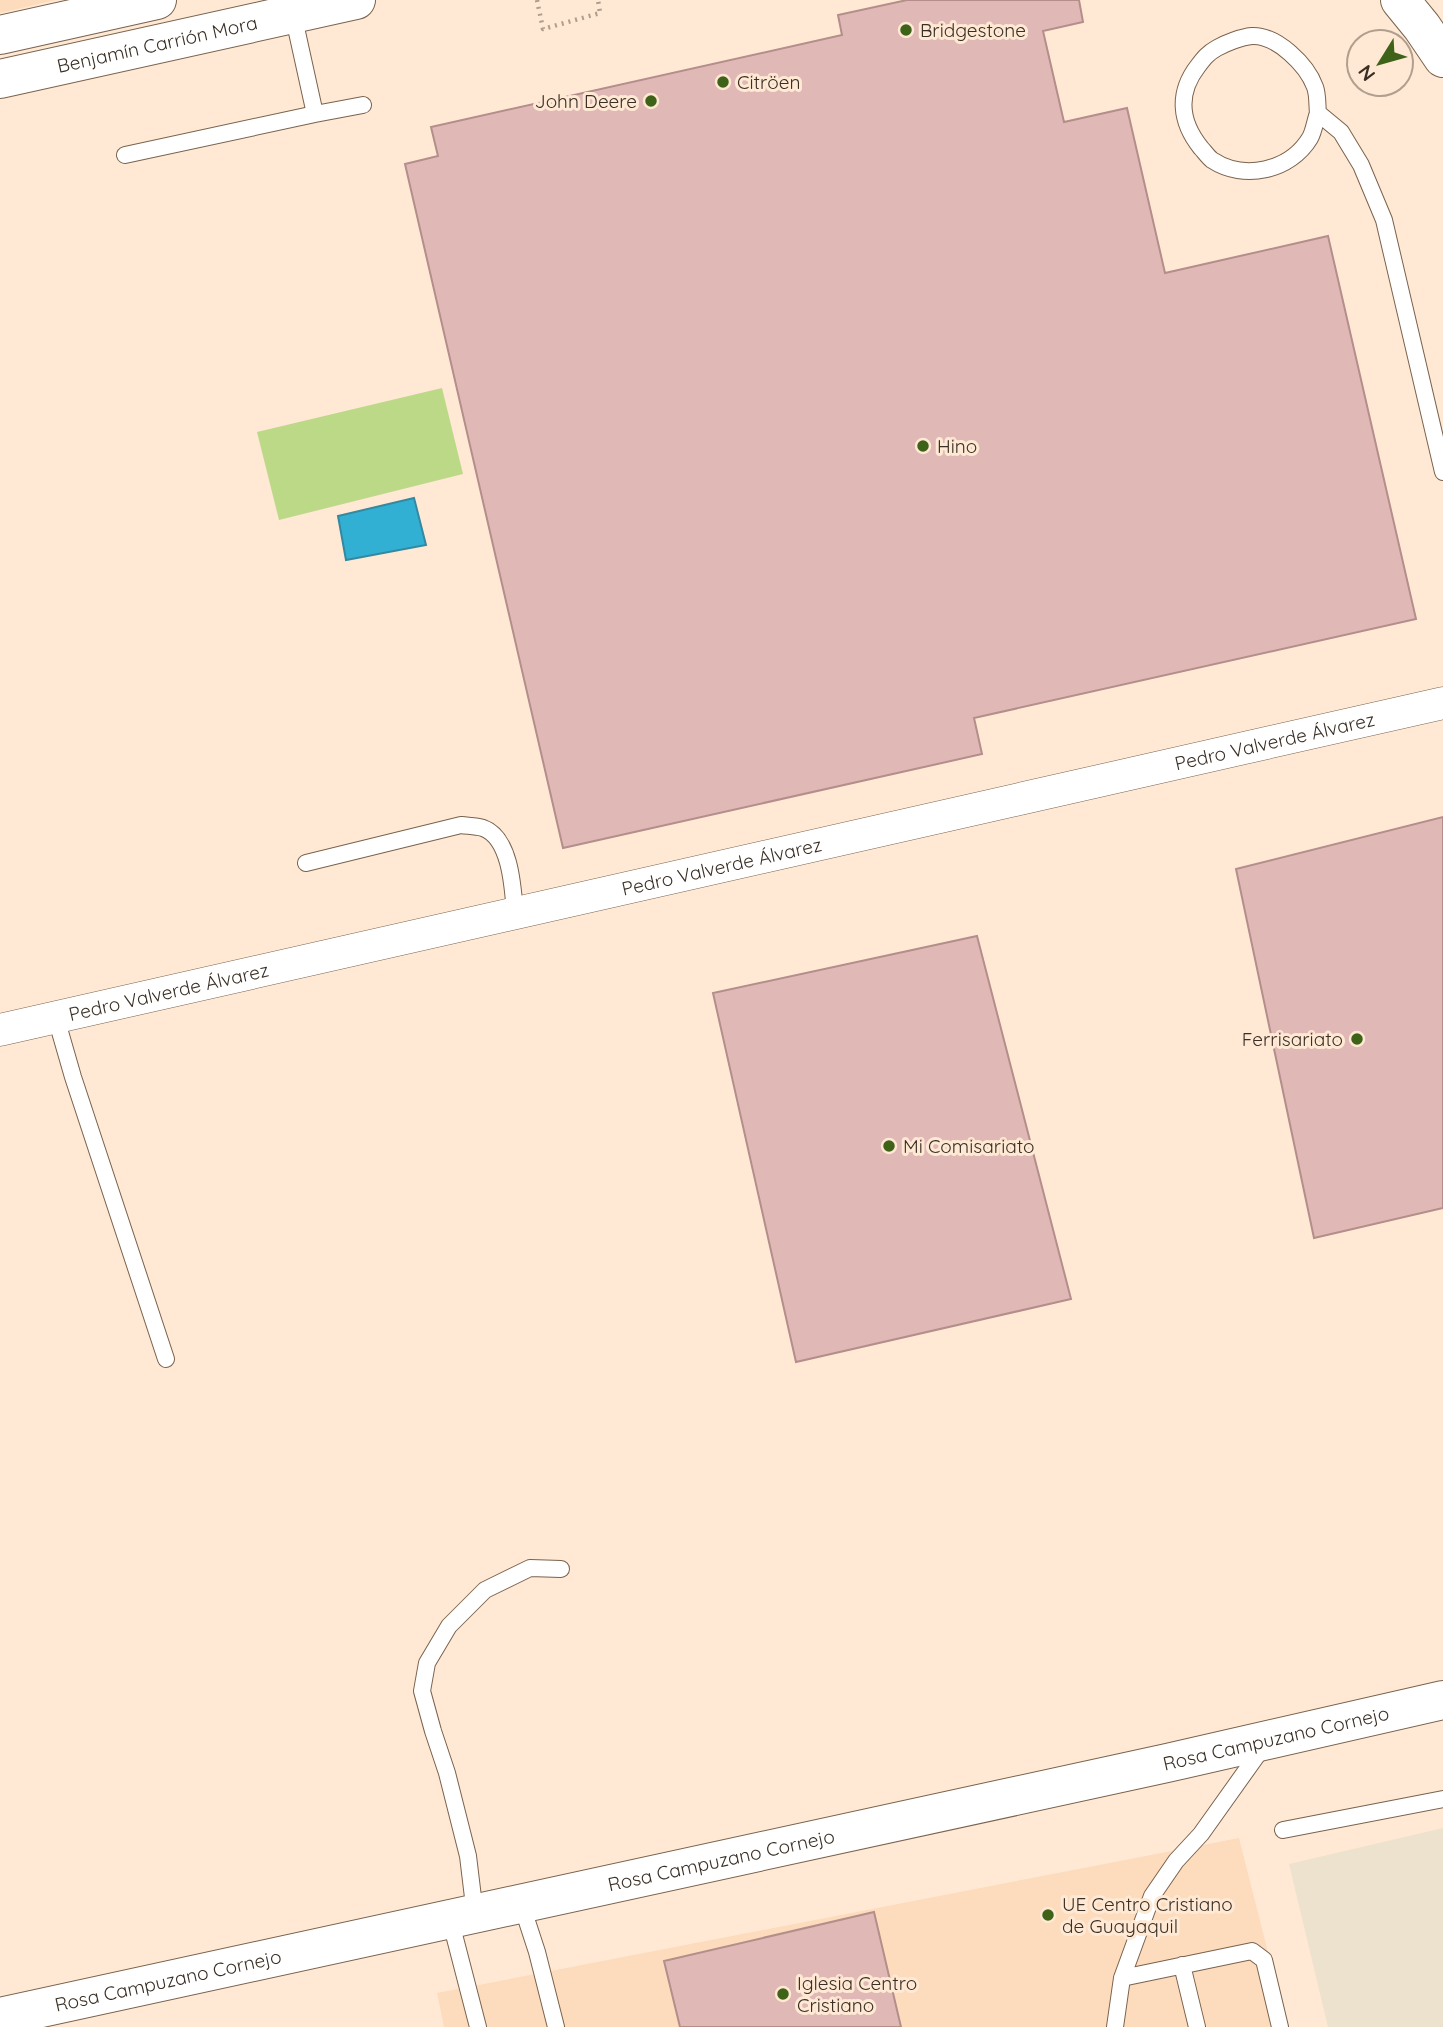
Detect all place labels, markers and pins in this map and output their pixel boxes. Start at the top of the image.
place label: Bridgestone [920,18,1026,42]
marker: Bridgestone [898,22,914,38]
place label: Citröen [737,70,800,94]
marker: Citröen [715,74,731,90]
place label: John Deere [535,89,637,113]
marker: John Deere [643,93,659,109]
place label: Hino [937,434,977,458]
marker: Hino [915,438,931,454]
place label: Ferrisariato [1242,1027,1343,1051]
marker: Ferrisariato [1349,1031,1365,1047]
place label: Mi Comisariato [903,1134,1035,1158]
marker: Mi Comisariato [881,1138,897,1154]
place label: UE Centro Cristiano de Guayaquil [1062,1892,1233,1938]
marker: UE Centro Cristiano de Guayaquil [1040,1907,1056,1923]
place label: Iglesia Centro Cristiano [797,1971,917,2017]
marker: Iglesia Centro Cristiano [775,1986,791,2002]

